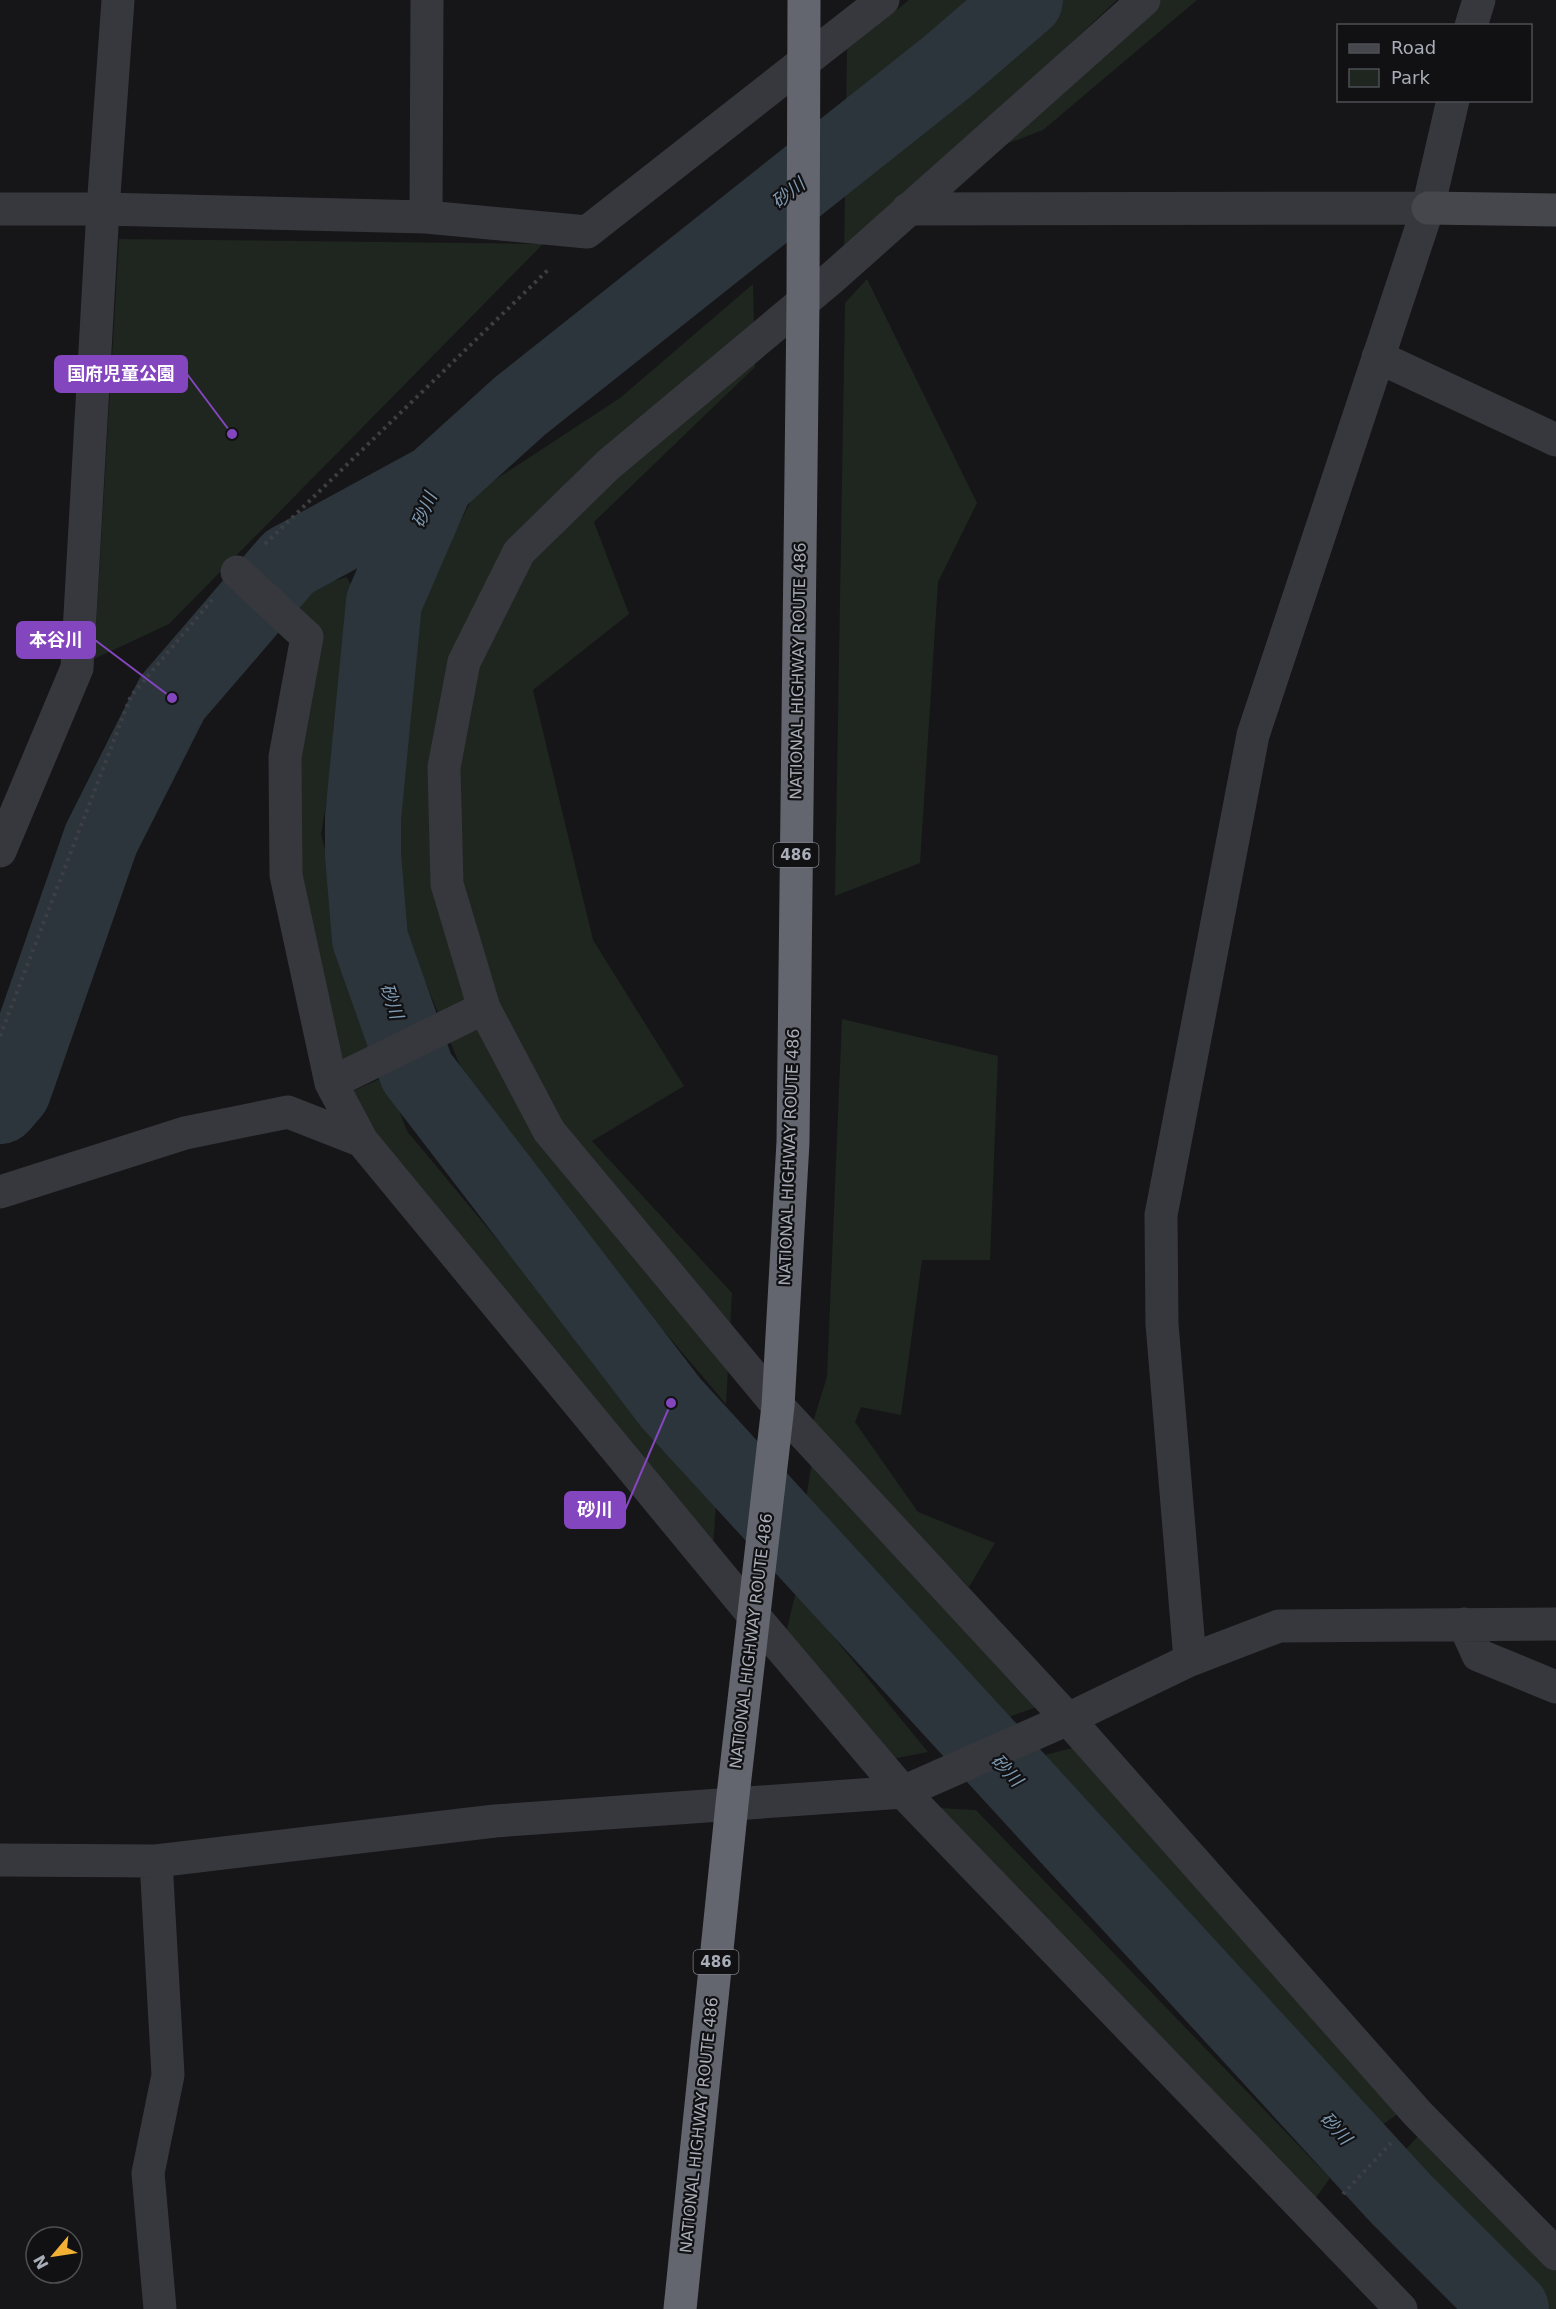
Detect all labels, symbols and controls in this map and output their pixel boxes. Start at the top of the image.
legend [1337,24,1532,102]
text: Road [1391,37,1436,58]
text: Park [1391,67,1430,88]
water label: 砂川 [767,172,810,212]
callout: 国府児童公園 [55,356,187,392]
text: 国府児童公園 [67,363,175,384]
water label: 砂川 [407,487,441,531]
street label: NATIONAL HIGHWAY ROUTE 486 [786,542,810,800]
callout: 本谷川 [17,622,95,658]
text: 本谷川 [29,629,83,650]
road number: 486 [774,843,818,867]
water label: 砂川 [376,981,408,1023]
street label: NATIONAL HIGHWAY ROUTE 486 [775,1028,803,1286]
callout: 砂川 [565,1492,625,1528]
text: 砂川 [577,1499,613,1520]
street label: NATIONAL HIGHWAY ROUTE 486 [726,1512,776,1770]
water label: 砂川 [987,1750,1028,1792]
road number: 486 [694,1950,738,1974]
street label: NATIONAL HIGHWAY ROUTE 486 [676,1996,722,2254]
water label: 砂川 [1316,2108,1357,2150]
north arrow [24,2225,84,2285]
text: N [30,2252,53,2272]

